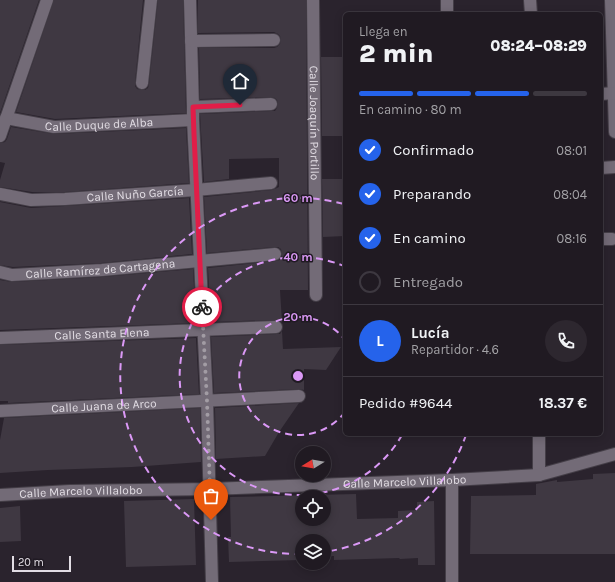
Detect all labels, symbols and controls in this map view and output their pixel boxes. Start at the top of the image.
text: Llega en [359,24,408,39]
text: 08:24–08:29 [490,37,587,55]
text: 2 min [359,38,434,69]
pin [223,64,257,105]
street label: Calle Joaquín Portillo [307,66,322,180]
icon: home [229,70,251,92]
text: En camino · 80 m [359,102,462,117]
street label: Calle Duque de Alba [44,115,154,134]
icon: check [359,139,381,161]
text: Confirmado [393,141,474,159]
text: 08:01 [556,143,587,158]
icon: check [359,183,381,205]
street label: Calle Nuño García [86,184,184,204]
text: Preparando [393,185,471,203]
text: 08:04 [553,187,587,202]
text: 60 m [283,191,313,205]
icon: check [359,227,381,249]
text: En camino [393,229,466,247]
text: 08:16 [557,231,587,246]
text: 40 m [283,250,313,264]
street label: Calle Ramírez de Cartagena [25,256,176,281]
text: Entregado [393,273,463,291]
courier [182,287,222,327]
icon: bike [191,296,213,318]
text: 20 m [283,310,313,324]
button: phone [545,320,587,362]
text: Lucía [411,324,449,342]
street label: Calle Santa Elena [54,325,150,343]
text: L [376,332,384,350]
text: Repartidor · 4.6 [411,342,499,357]
centre of rings [291,369,305,383]
text: Pedido #9644 [359,394,452,412]
text: 18.37 € [539,394,587,412]
street label: Calle Juana de Arco [51,396,157,415]
north arrow [295,446,331,482]
map controls [295,446,331,570]
street label: Calle Marcelo Villalobo [343,472,467,491]
pin [194,479,228,520]
street label: Calle Marcelo Villalobo [19,483,143,501]
icon: bag [200,485,222,507]
button: locate [295,490,331,526]
button: layers [295,534,331,570]
scale bar [12,554,71,573]
text: 20 m [18,556,44,569]

